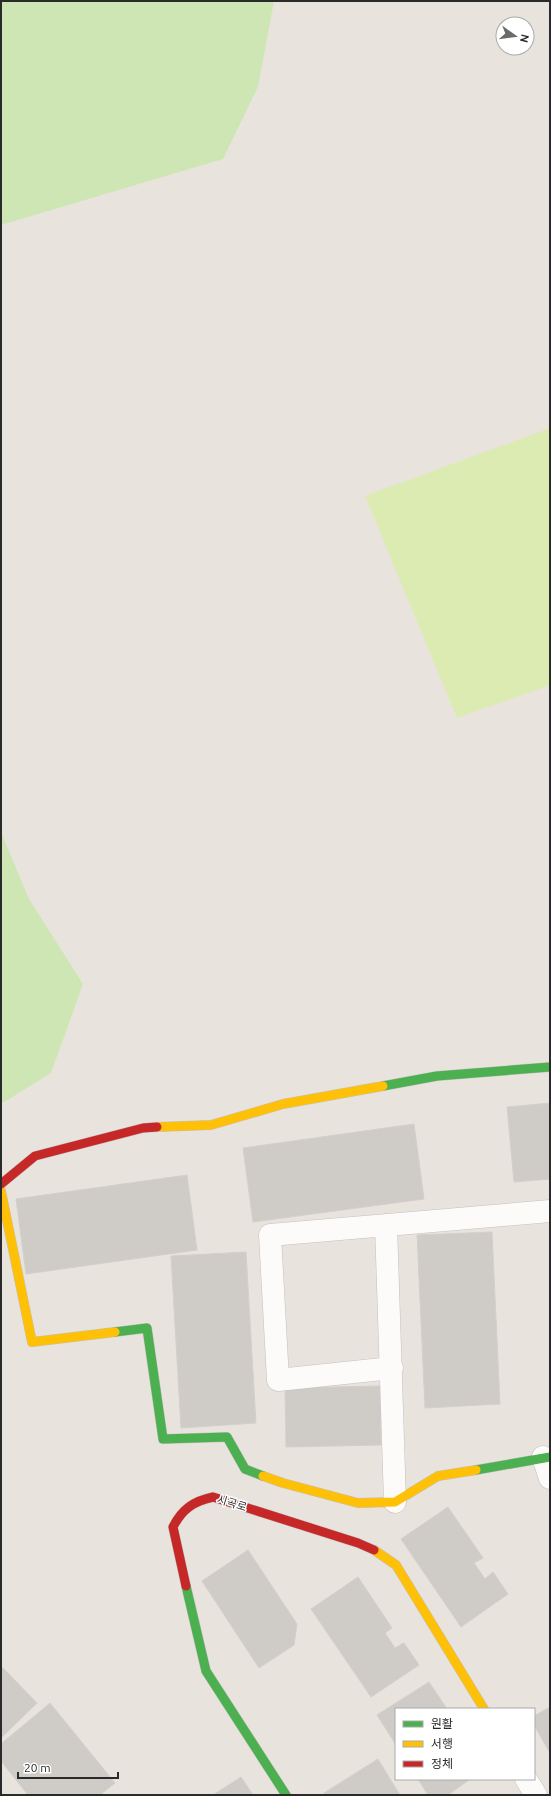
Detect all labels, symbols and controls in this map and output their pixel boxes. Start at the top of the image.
north arrow [495,16,535,56]
text: N [518,33,532,44]
street label: 시곡로 [216,1493,248,1513]
legend [395,1708,535,1780]
text: 원활 [431,1717,453,1730]
text: 서행 [431,1737,453,1750]
scale bar [18,1754,118,1780]
text: 정체 [431,1757,453,1770]
text: 20 m [24,1761,51,1774]

